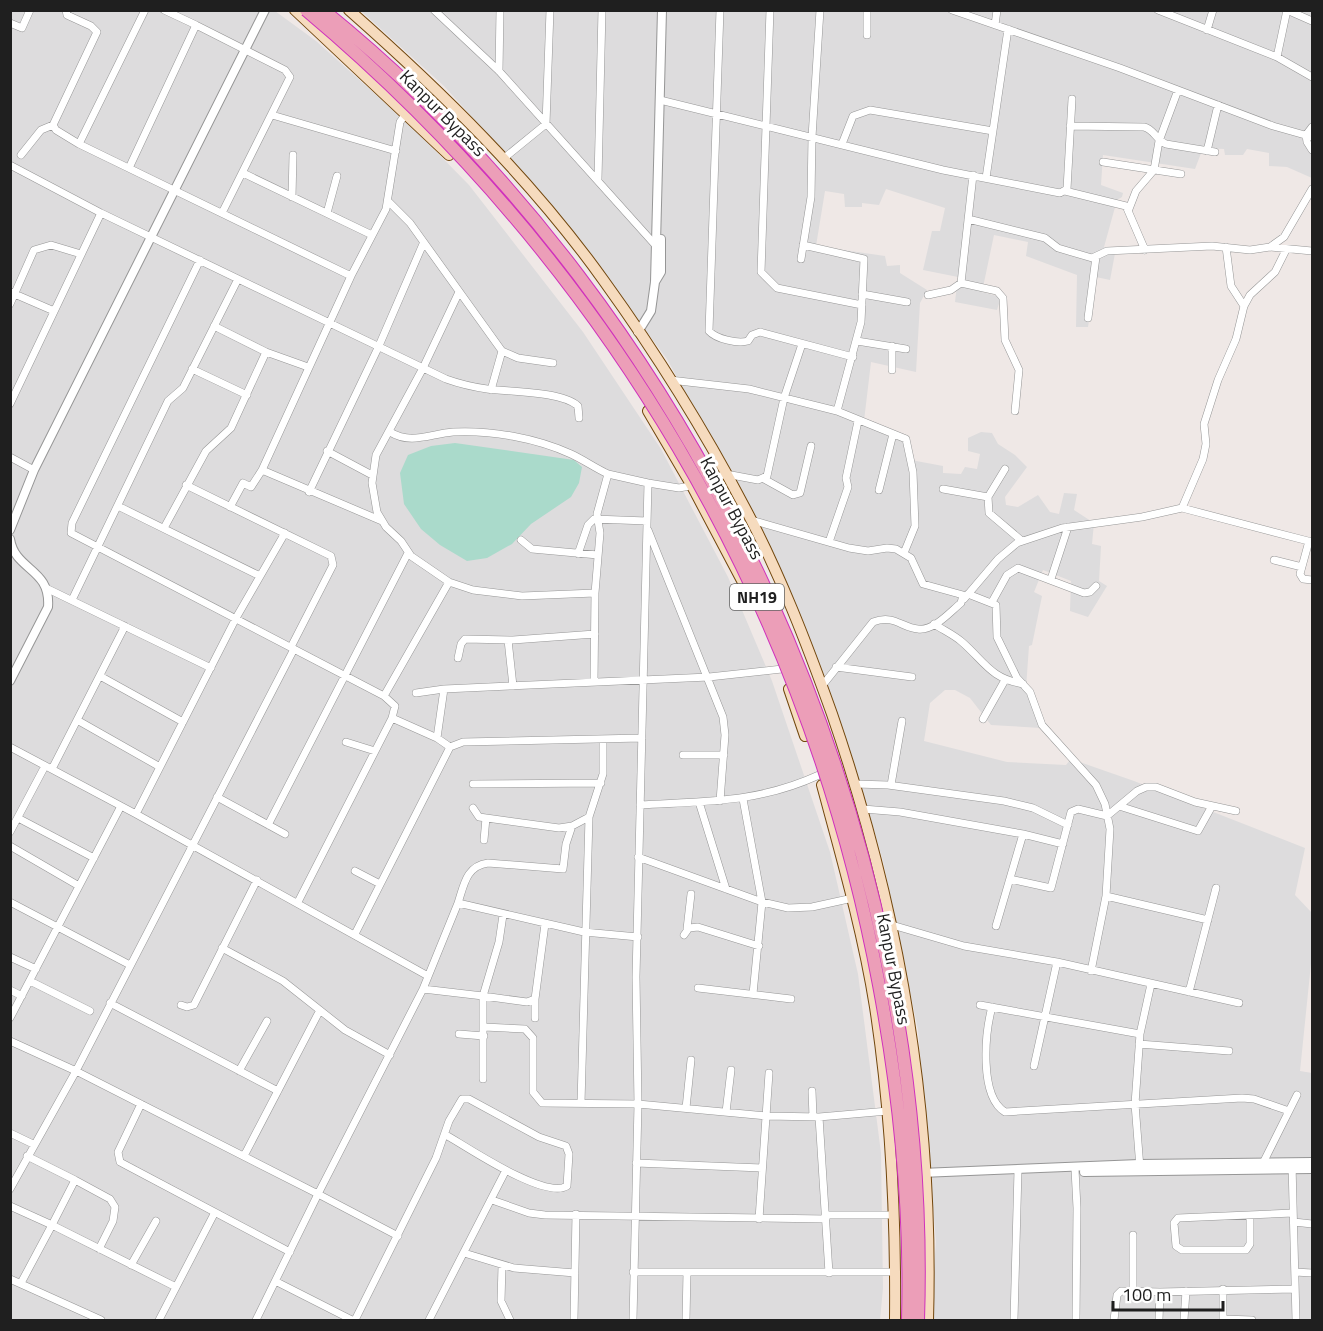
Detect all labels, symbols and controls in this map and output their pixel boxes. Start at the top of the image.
street label: Kanpur Bypass [393,63,493,163]
street label: Kanpur Bypass [694,452,770,564]
road number: NH19 [730,584,784,610]
street label: Kanpur Bypass [870,911,918,1027]
scale bar [1113,1274,1222,1312]
text: 100 m [1122,1281,1171,1308]

